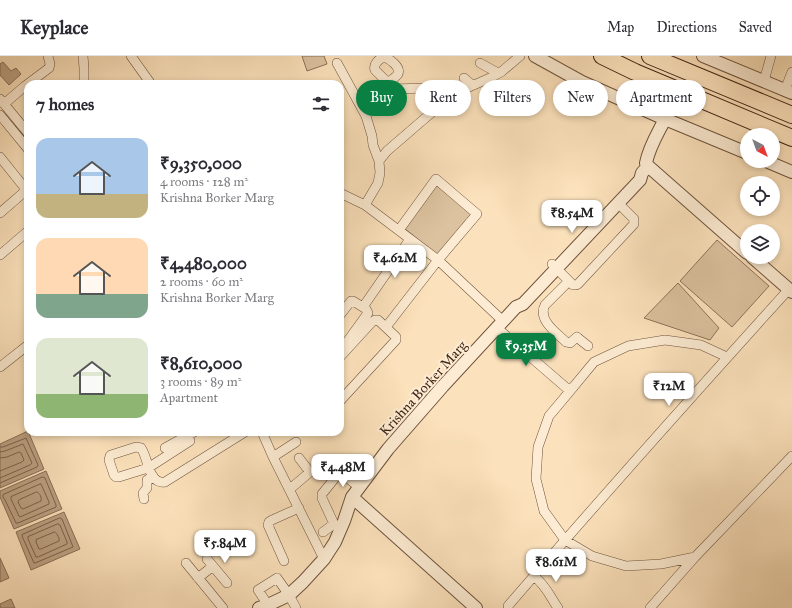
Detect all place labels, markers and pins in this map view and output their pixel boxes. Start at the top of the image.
pin: ₹8.54M [539,200,605,234]
pin: ₹4.62M [362,245,428,279]
pin: ₹9.35M [493,333,559,367]
pin: ₹12M [645,373,693,407]
pin: ₹4.48M [310,454,376,488]
pin: ₹5.84M [192,530,258,564]
pin: ₹8.61M [523,549,589,583]

